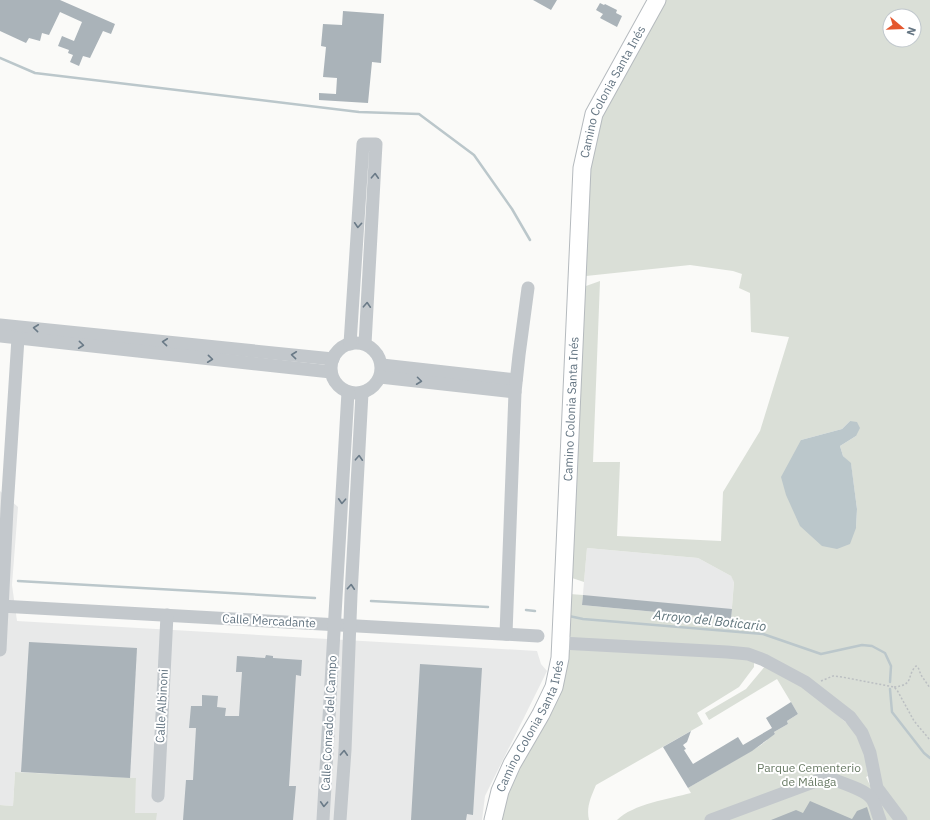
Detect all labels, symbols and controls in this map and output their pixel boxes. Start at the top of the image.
north arrow [882,8,922,48]
street label: Camino Colonia Santa Inés [576,23,649,159]
text: N [904,25,919,37]
one-way arrow [370,173,379,179]
one-way arrow [353,222,362,228]
one-way arrow [362,302,371,308]
one-way arrow [32,324,39,333]
street label: Camino Colonia Santa Inés [560,336,581,482]
one-way arrow [162,338,168,347]
one-way arrow [78,340,84,349]
one-way arrow [291,351,297,360]
one-way arrow [207,354,213,363]
one-way arrow [416,376,422,385]
one-way arrow [354,455,363,461]
one-way arrow [337,498,346,504]
one-way arrow [347,584,356,590]
water label: Arroyo del Boticario [652,606,767,635]
street label: Calle Mercadante [222,611,317,630]
street label: Calle Conrado del Campo [317,655,340,791]
street label: Camino Colonia Santa Inés [493,659,566,794]
street label: Calle Albinoni [152,669,171,743]
one-way arrow [340,750,349,756]
park label: Parque Cementerio de Málaga [757,760,861,789]
one-way arrow [320,801,329,807]

